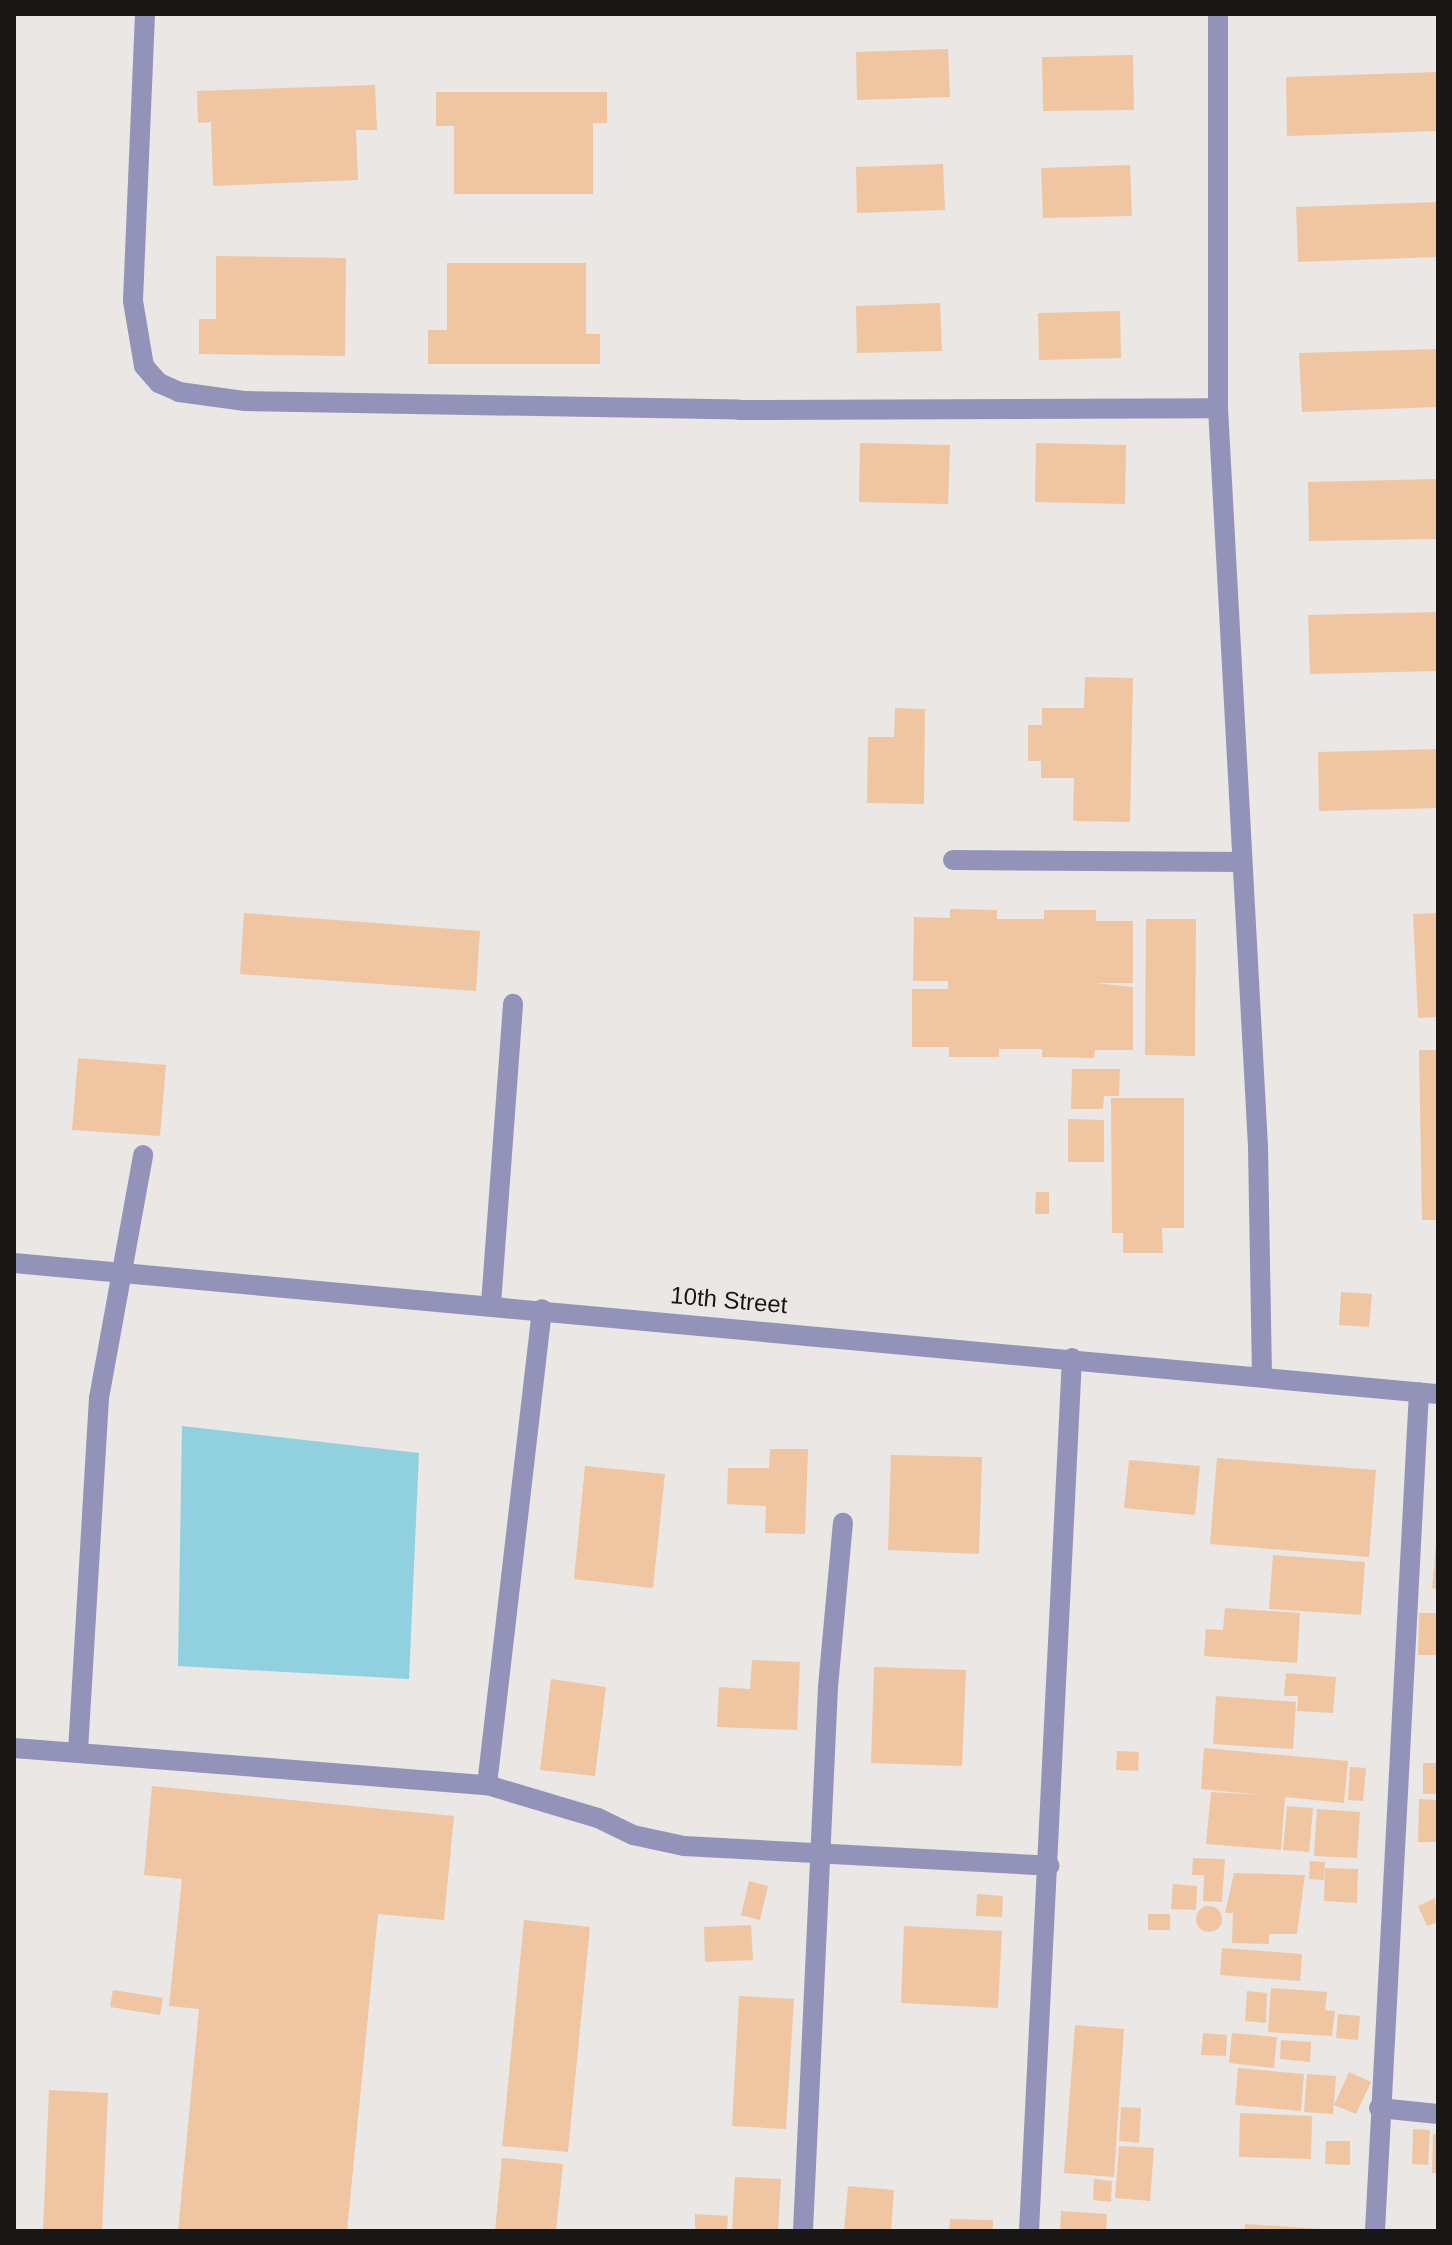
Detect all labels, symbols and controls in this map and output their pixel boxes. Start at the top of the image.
street label: 10th Street [669,1281,789,1319]

